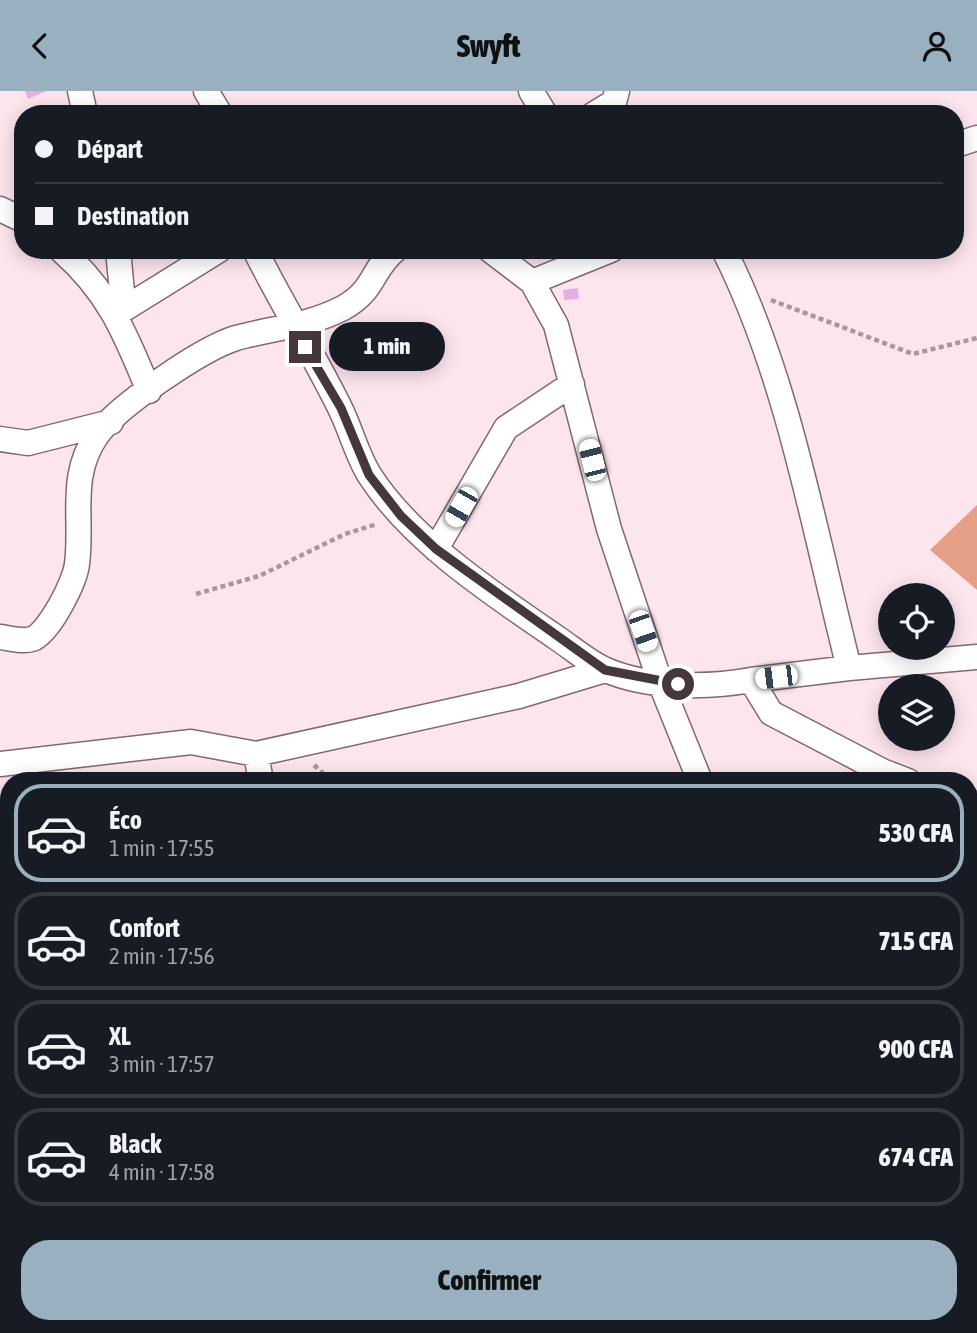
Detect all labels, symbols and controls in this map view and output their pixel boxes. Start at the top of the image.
icon: back [21,27,59,65]
text: Swyft [457,27,520,64]
icon: person [918,27,956,65]
text: Départ [77,134,143,164]
text: Destination [77,201,189,231]
callout: 1 min [330,323,445,371]
route end [289,331,321,363]
text: 1 min [364,333,410,359]
car [577,437,608,483]
car [442,484,481,530]
map controls [878,583,955,751]
button: locate [878,583,955,660]
car [627,608,660,654]
car [754,664,799,690]
route start [662,668,694,700]
button: layers [878,674,955,751]
icon: car [25,802,88,865]
text: Éco [109,805,142,835]
text: 530 CFA [878,818,953,848]
text: 1 min · 17:55 [109,835,215,861]
icon: car [25,910,88,973]
text: Confort [109,913,180,943]
text: 715 CFA [878,926,953,956]
text: 2 min · 17:56 [109,943,215,969]
icon: car [25,1018,88,1081]
text: XL [109,1021,131,1051]
text: 900 CFA [878,1034,953,1064]
text: 3 min · 17:57 [109,1051,215,1077]
icon: car [25,1126,88,1189]
text: Black [109,1129,161,1159]
text: 674 CFA [878,1142,953,1172]
text: 4 min · 17:58 [109,1159,215,1185]
button: Confirmer [21,1240,957,1320]

